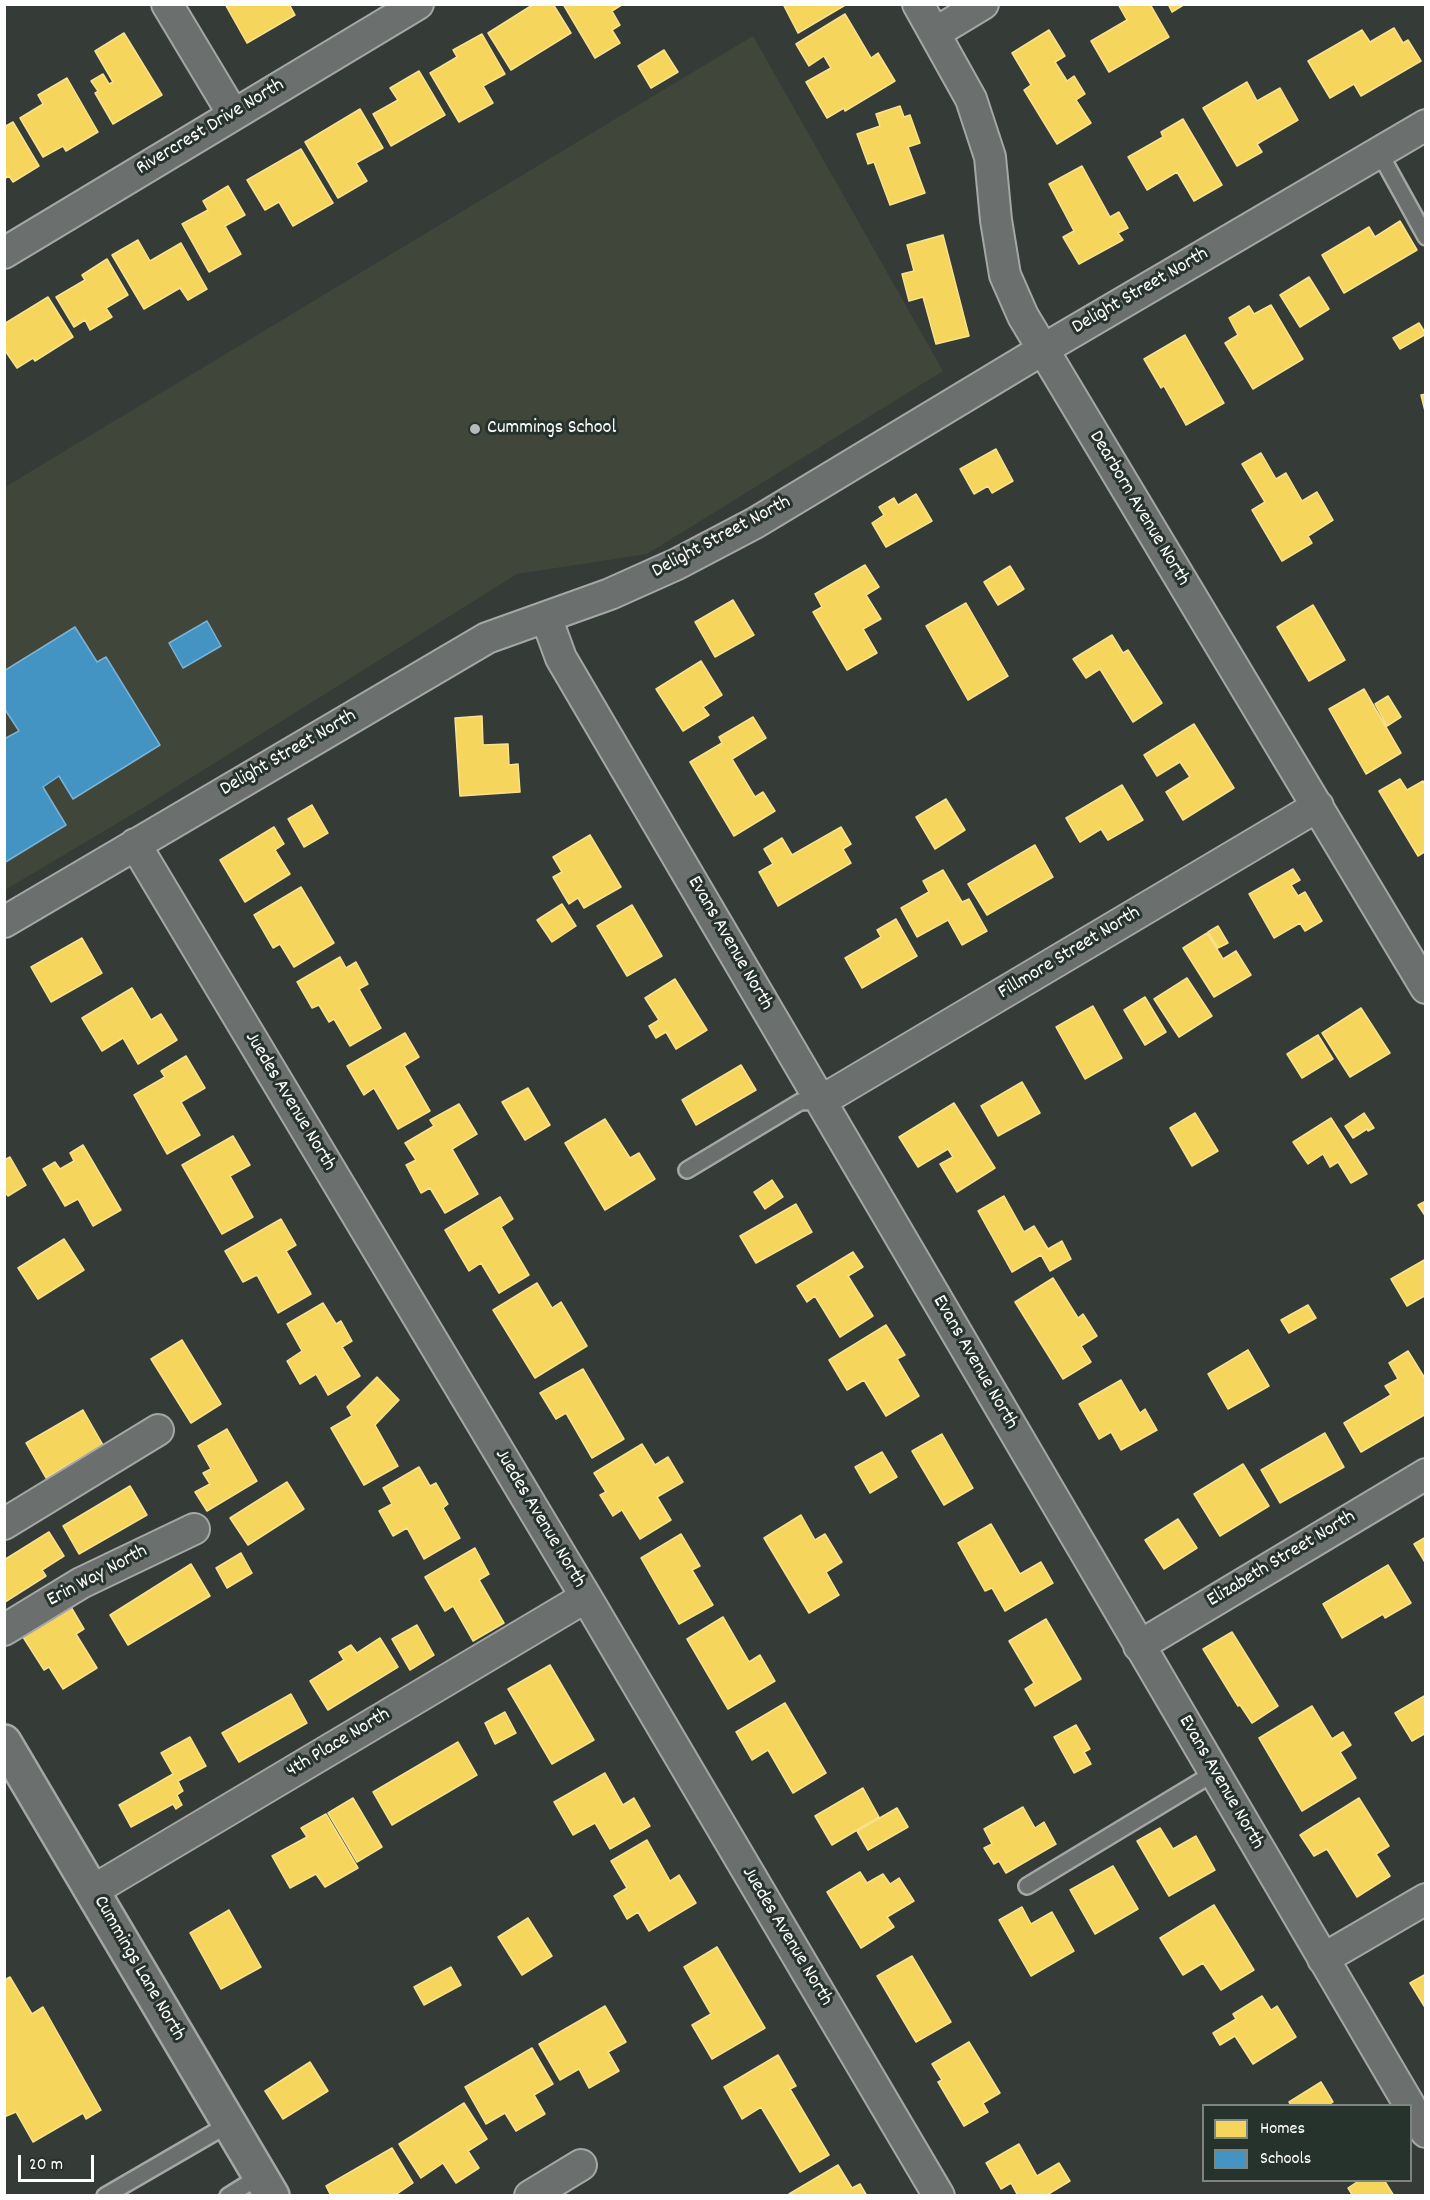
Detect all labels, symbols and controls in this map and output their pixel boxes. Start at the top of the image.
street label: Rivercrest Drive North [133,74,289,182]
street label: Delight Street North [1069,243,1213,341]
place label: Cummings School [487,417,616,441]
marker: Cummings School [468,422,482,436]
street label: Dearborn Avenue North [1082,427,1194,591]
street label: Delight Street North [649,491,795,585]
street label: Delight Street North [217,705,361,803]
street label: Evans Avenue North [681,873,777,1015]
street label: Fillmore Street North [995,902,1145,1006]
street label: Juedes Avenue North [238,1028,340,1176]
street label: Evans Avenue North [926,1292,1022,1434]
street label: Juedes Avenue North [488,1445,590,1593]
street label: Elizabeth Street North [1203,1506,1361,1614]
street label: Erin Way North [44,1541,152,1613]
street label: 4th Place North [283,1704,395,1784]
street label: Evans Avenue North [1172,1712,1268,1854]
street label: Juedes Avenue North [735,1863,837,2011]
street label: Cummings Lane North [87,1892,189,2046]
legend [1202,2104,1412,2182]
text: Homes [1260,2117,1305,2142]
scale bar [21,2143,98,2181]
text: Schools [1260,2147,1311,2172]
text: 20 m [29,2153,63,2178]

